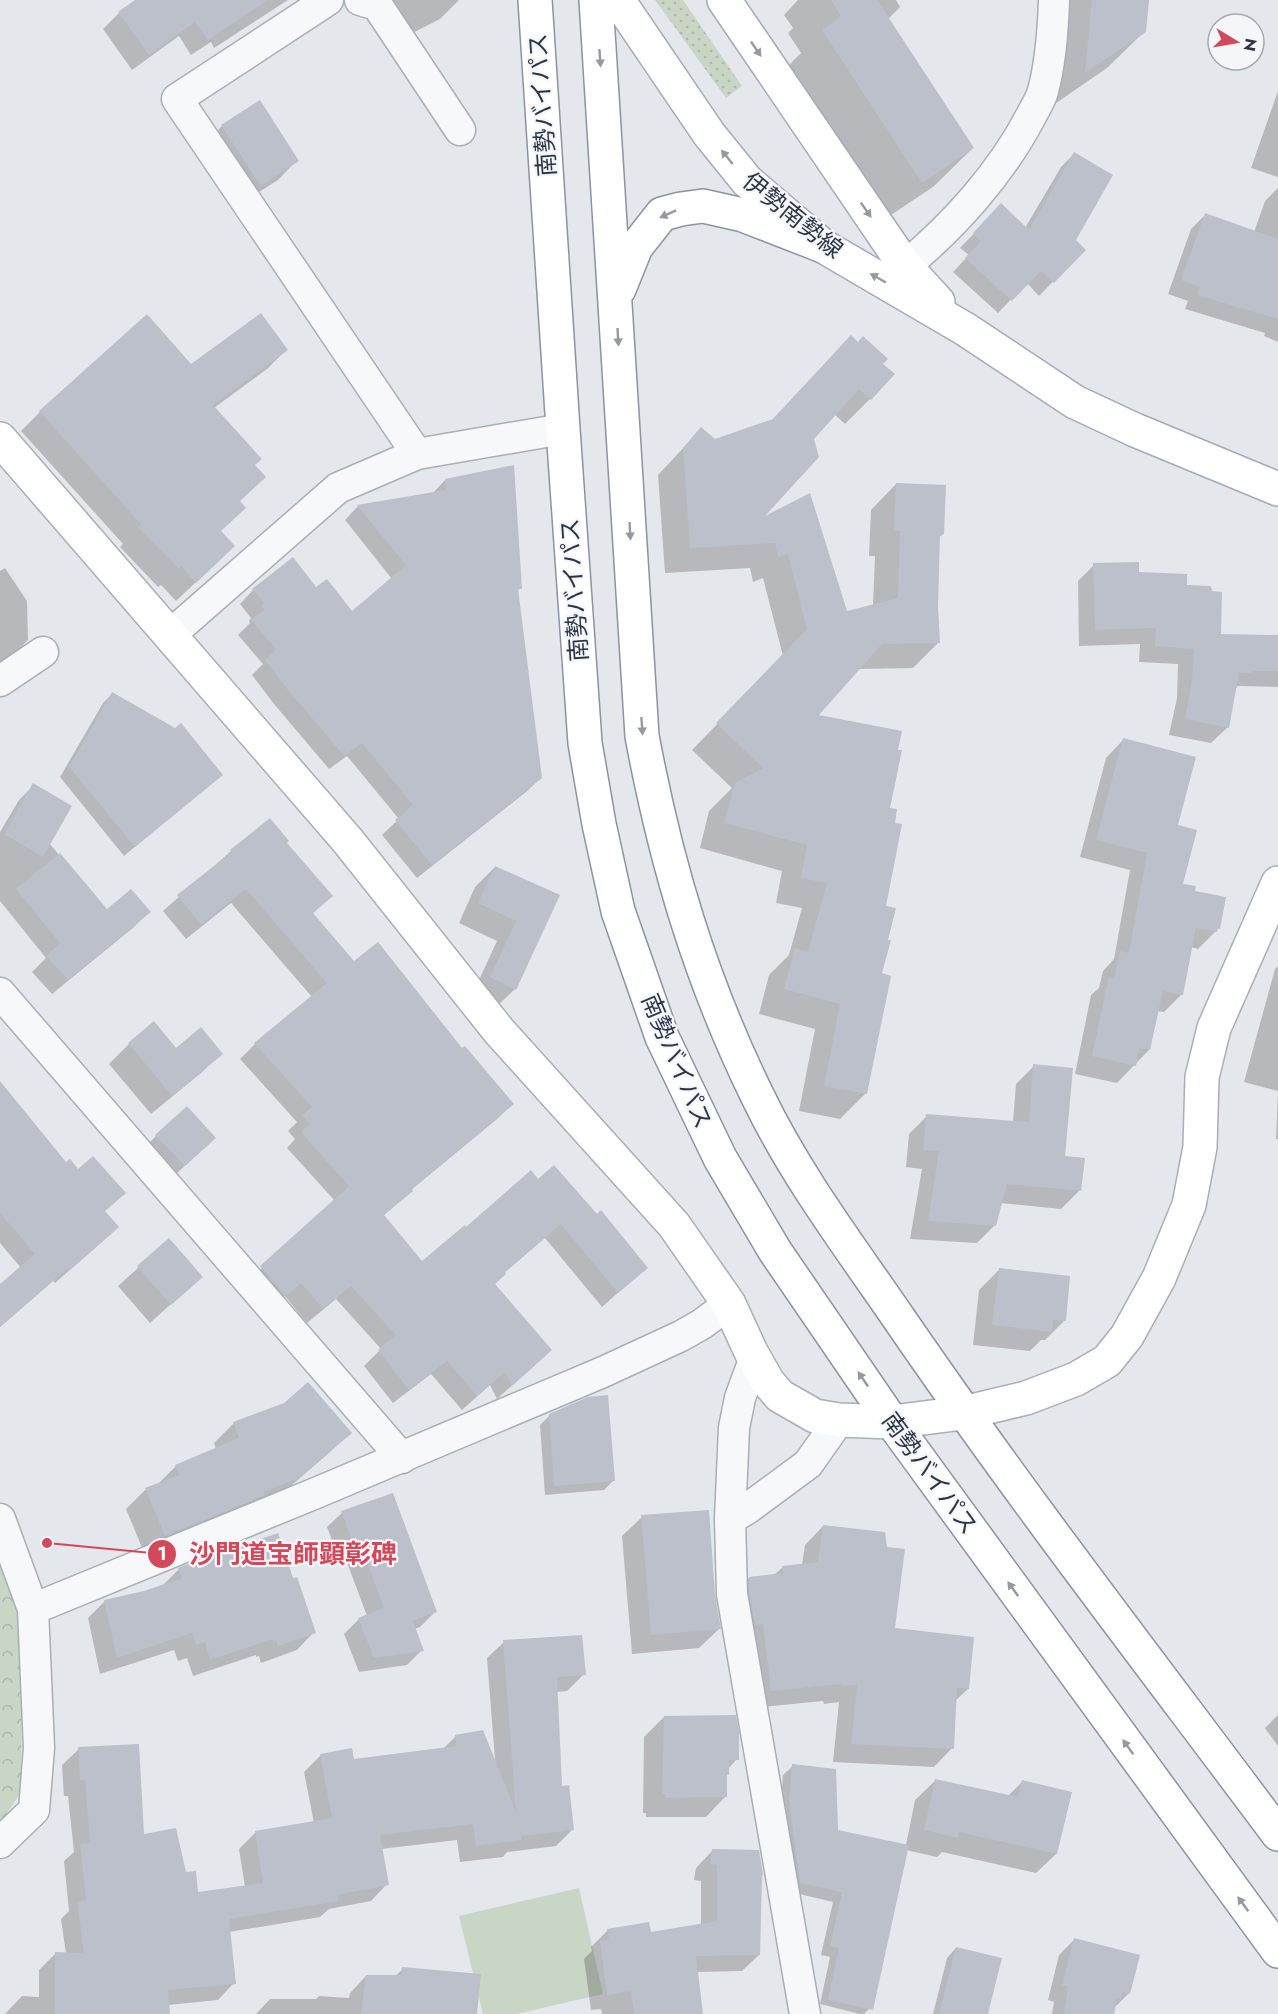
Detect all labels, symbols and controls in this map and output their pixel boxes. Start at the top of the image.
north arrow [1206,12,1266,72]
street label: 南勢バイパス [520,32,564,178]
text: N [1238,36,1263,53]
one-way arrow [751,40,762,57]
one-way arrow [595,49,604,68]
one-way arrow [721,149,734,165]
street label: 伊勢南勢線 [735,164,851,266]
one-way arrow [860,201,872,217]
one-way arrow [659,209,677,219]
one-way arrow [869,273,886,283]
one-way arrow [613,327,623,346]
street label: 南勢バイパス [552,517,596,663]
one-way arrow [625,522,634,541]
one-way arrow [637,717,646,736]
street label: 南勢バイパス [633,988,721,1134]
one-way arrow [857,1372,869,1388]
street label: 南勢バイパス [874,1405,986,1541]
callout: 沙門道宝師顕彰碑 [147,1532,409,1576]
text: 沙門道宝師顕彰碑 [189,1535,397,1573]
text: 1 [157,1541,167,1567]
one-way arrow [1008,1581,1020,1596]
one-way arrow [1122,1739,1134,1755]
one-way arrow [1237,1897,1249,1912]

